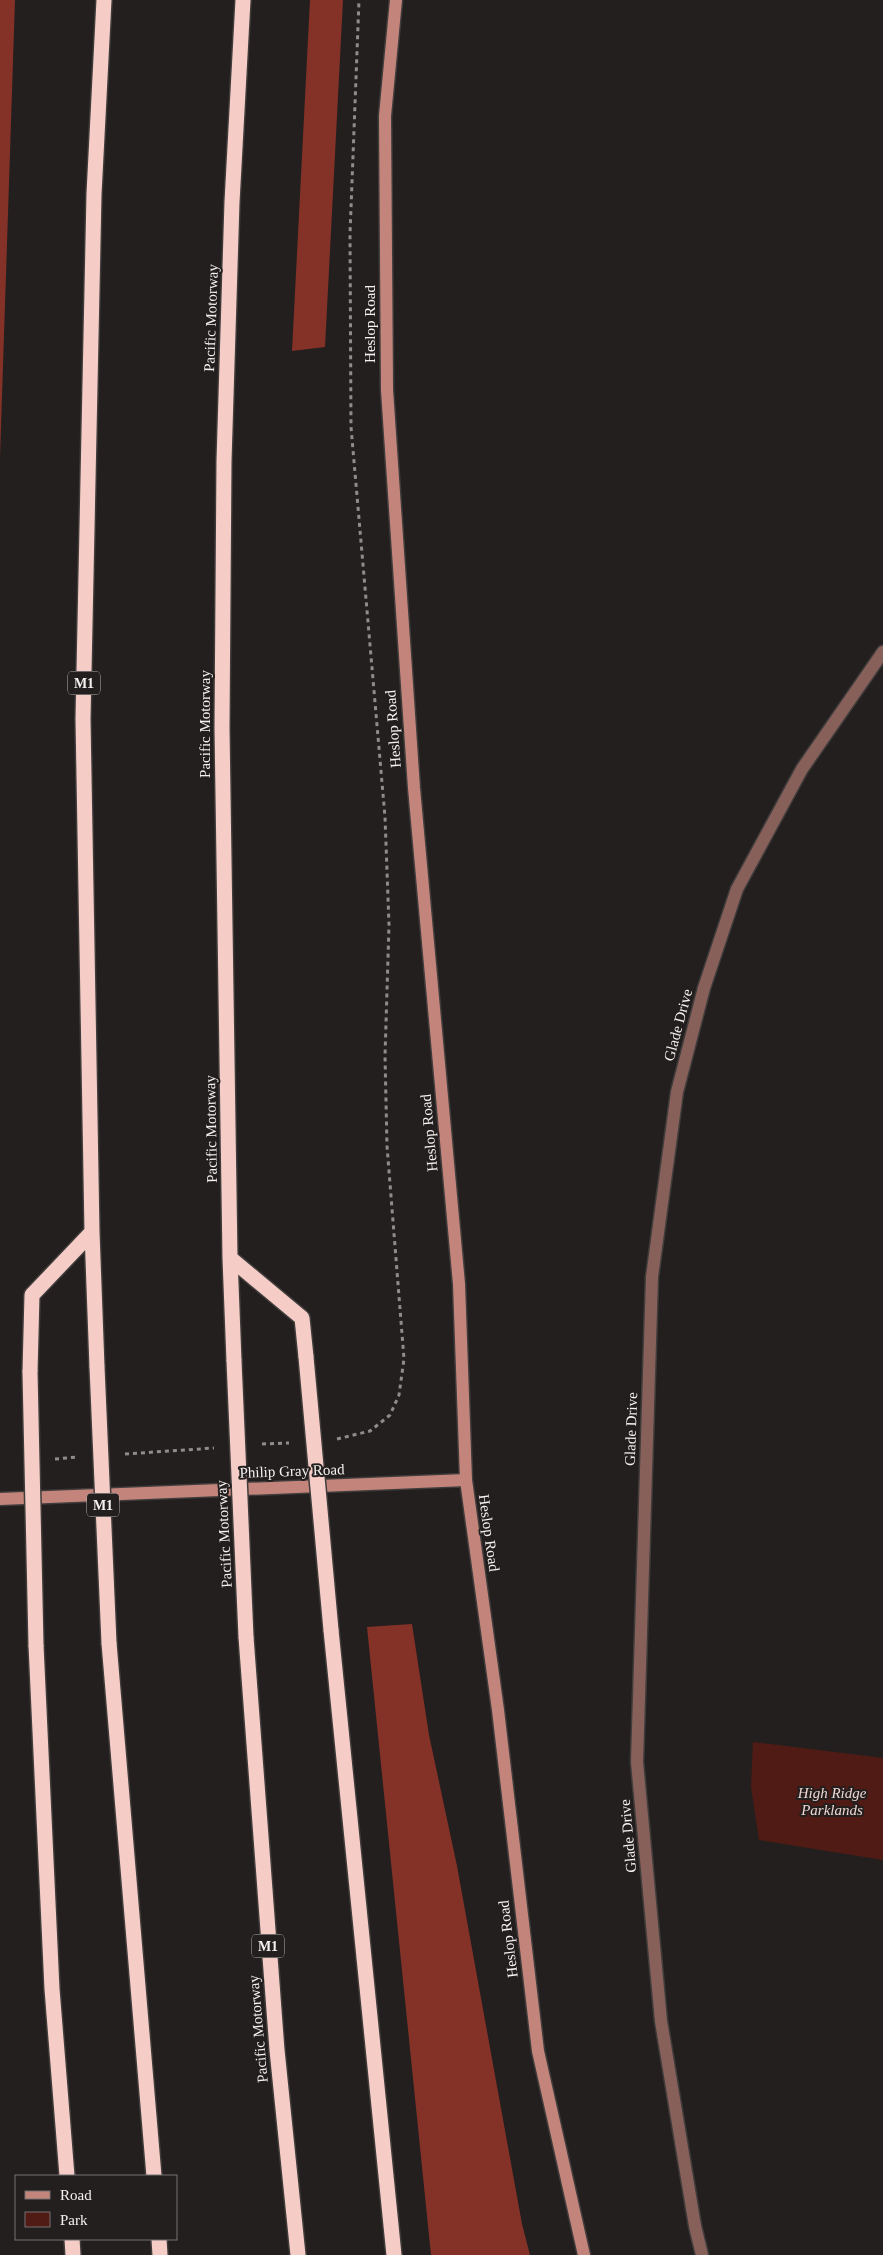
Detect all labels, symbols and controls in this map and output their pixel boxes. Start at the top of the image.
street label: Pacific Motorway [201,263,221,372]
street label: Heslop Road [362,285,378,363]
street label: Pacific Motorway [197,670,213,778]
road number: M1 [68,671,100,694]
street label: Heslop Road [382,689,404,768]
street label: Glade Drive [661,987,695,1063]
street label: Pacific Motorway [202,1074,220,1183]
street label: Heslop Road [418,1093,440,1173]
street label: Glade Drive [622,1392,640,1466]
street label: Philip Gray Road [239,1461,345,1481]
street label: Pacific Motorway [213,1479,235,1588]
street label: Heslop Road [476,1493,502,1573]
road number: M1 [87,1494,119,1516]
park label: High Ridge Parklands [797,1785,867,1818]
street label: Glade Drive [617,1798,639,1873]
street label: Heslop Road [495,1899,521,1979]
road number: M1 [252,1934,284,1958]
street label: Pacific Motorway [245,1974,271,2083]
legend [15,2175,178,2240]
text: Road [60,2187,92,2203]
text: Park [60,2212,88,2228]

